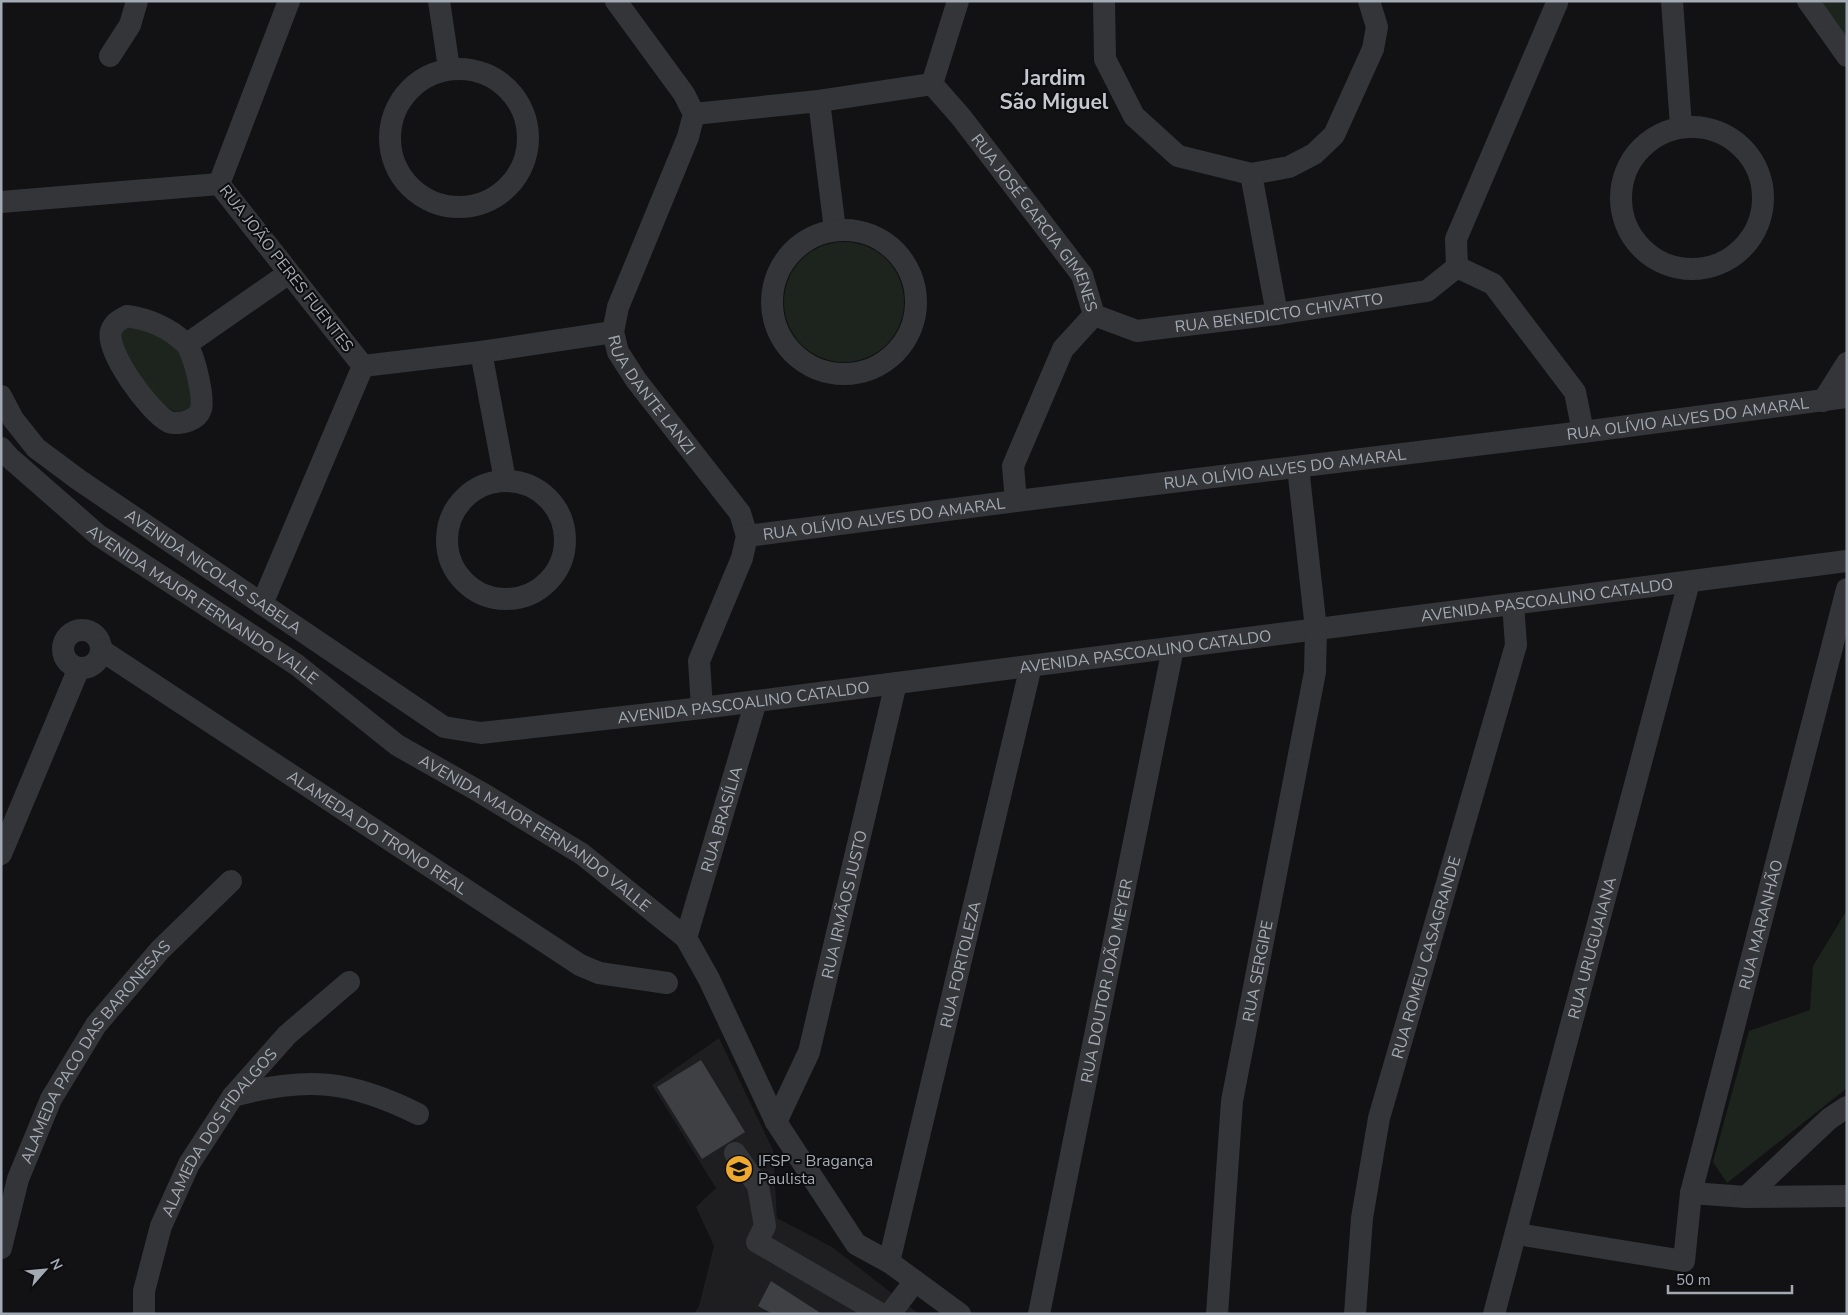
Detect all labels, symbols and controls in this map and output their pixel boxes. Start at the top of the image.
district label: Jardim São Miguel [999,64,1109,116]
street label: RUA JOSÉ GARCIA GIMENES [966,130,1102,315]
street label: RUA JOÃO PERES FUENTES [214,180,359,357]
street label: RUA BENEDICTO CHIVATTO [1174,288,1385,338]
street label: RUA DANTE LANZI [602,333,700,459]
street label: RUA OLÍVIO ALVES DO AMARAL [1565,392,1810,446]
street label: RUA OLÍVIO ALVES DO AMARAL [1162,444,1408,495]
street label: RUA OLÍVIO ALVES DO AMARAL [762,493,1007,546]
street label: AVENIDA NICOLAS SABELA [120,504,306,640]
street label: AVENIDA MAJOR FERNANDO VALLE [82,520,323,690]
street label: AVENIDA PASCOALINO CATALDO [1420,573,1674,628]
street label: AVENIDA PASCOALINO CATALDO [1018,625,1273,679]
street label: AVENIDA PASCOALINO CATALDO [616,677,871,730]
street label: AVENIDA MAJOR FERNANDO VALLE [415,750,655,917]
street label: RUA BRASÍLIA [696,763,748,875]
street label: ALAMEDA DO TRONO REAL [283,765,472,900]
street label: RUA IRMÃOS JUSTO [817,828,873,981]
street label: RUA ROMEU CASAGRANDE [1387,854,1466,1061]
street label: RUA MARANHÃO [1734,857,1789,992]
street label: RUA URUGUAIANA [1563,874,1622,1022]
street label: RUA DOUTOR JOÃO MEYER [1076,877,1138,1085]
street label: RUA FORTOLEZA [935,899,987,1030]
street label: RUA SERGIPE [1238,918,1279,1024]
street label: ALAMEDA PACO DAS BARONESAS [16,936,176,1167]
street label: ALAMEDA DOS FIDALGOS [157,1044,283,1220]
place label: IFSP - Bragança Paulista [758,1150,873,1190]
school or university icon: IFSP - Bragança Paulista [724,1154,754,1184]
north arrow [20,1245,70,1295]
text: N [45,1255,67,1273]
scale bar [1668,1262,1792,1294]
text: 50 m [1676,1270,1711,1290]

